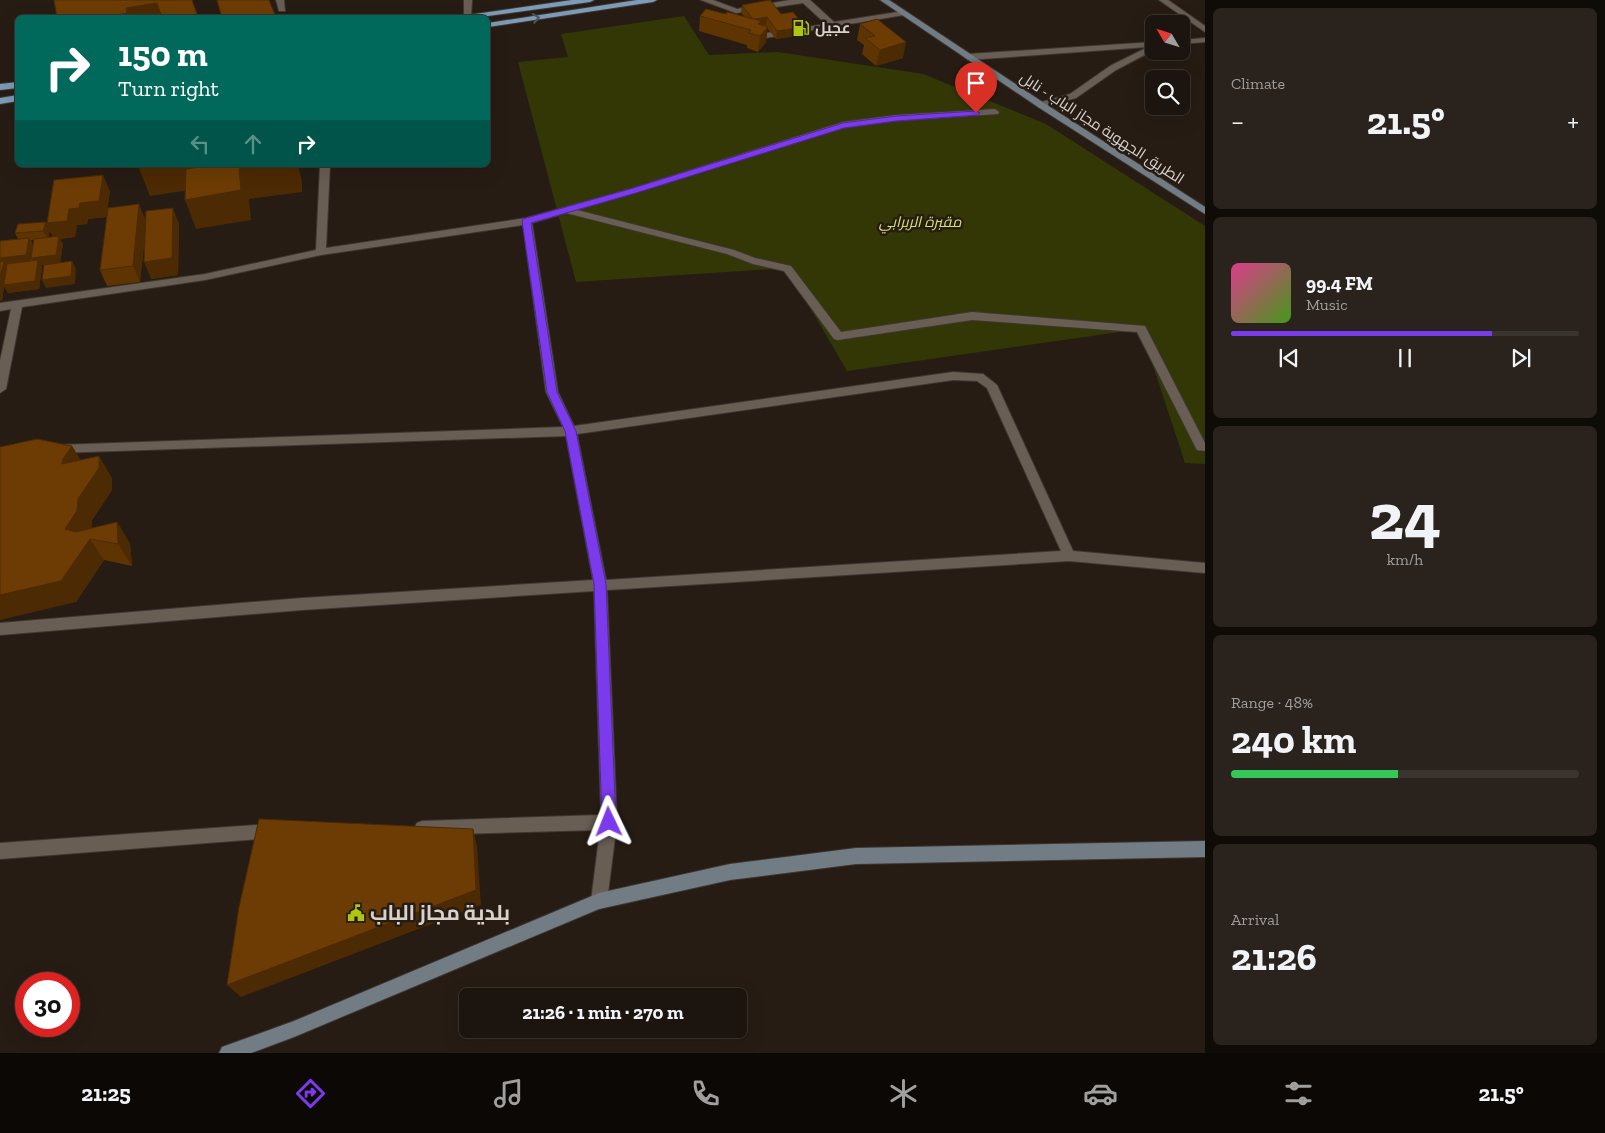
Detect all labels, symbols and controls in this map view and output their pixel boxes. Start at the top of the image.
one-way arrow [532,13,540,24]
north arrow [1145,15,1190,60]
map controls [1145,15,1190,115]
fuel station icon: عجيل [791,18,811,38]
place label: عجيل [815,19,850,37]
text: 150 m [118,33,208,75]
icon: right [35,35,100,100]
pin [955,62,997,113]
street label: الطريق الجهوية مجاز الباب - نابل [1016,68,1187,189]
icon: arrive [962,69,990,97]
button: search [1145,70,1190,115]
text: Climate [1231,74,1285,93]
text: Turn right [118,75,219,102]
text: 21.5° [1367,98,1445,144]
text: − [1231,105,1244,138]
text: + [1567,105,1579,138]
icon: left [186,130,214,158]
icon: ahead [239,130,267,158]
icon: right [292,130,320,158]
park label: مقبرة الربرابي [879,213,962,234]
text: 99.4 FM [1306,272,1373,295]
text: Music [1306,295,1348,314]
icon: previous [1275,344,1303,372]
icon: pause [1391,344,1419,372]
icon: next [1507,344,1535,372]
text: 24 [1369,478,1441,556]
text: km/h [1387,550,1423,569]
text: Range · 48% [1231,693,1313,712]
text: 240 km [1231,717,1356,763]
position arrow [582,795,634,847]
place label: بلدية مجاز الباب [370,900,510,925]
public building icon: بلدية مجاز الباب [346,903,366,923]
text: Arrival [1231,910,1279,929]
text: 21:26 [1231,934,1317,980]
speed limit sign: 30 [15,972,80,1037]
text: 21:26 · 1 min · 270 m [522,1001,684,1024]
icon: directions [293,1076,328,1111]
icon: music [491,1076,526,1111]
icon: phone [688,1076,723,1111]
icon: climate [886,1076,921,1111]
icon: car [1083,1076,1118,1111]
icon: filters [1281,1076,1316,1111]
text: 21:25 [81,1080,131,1107]
text: 21.5° [1478,1080,1524,1107]

